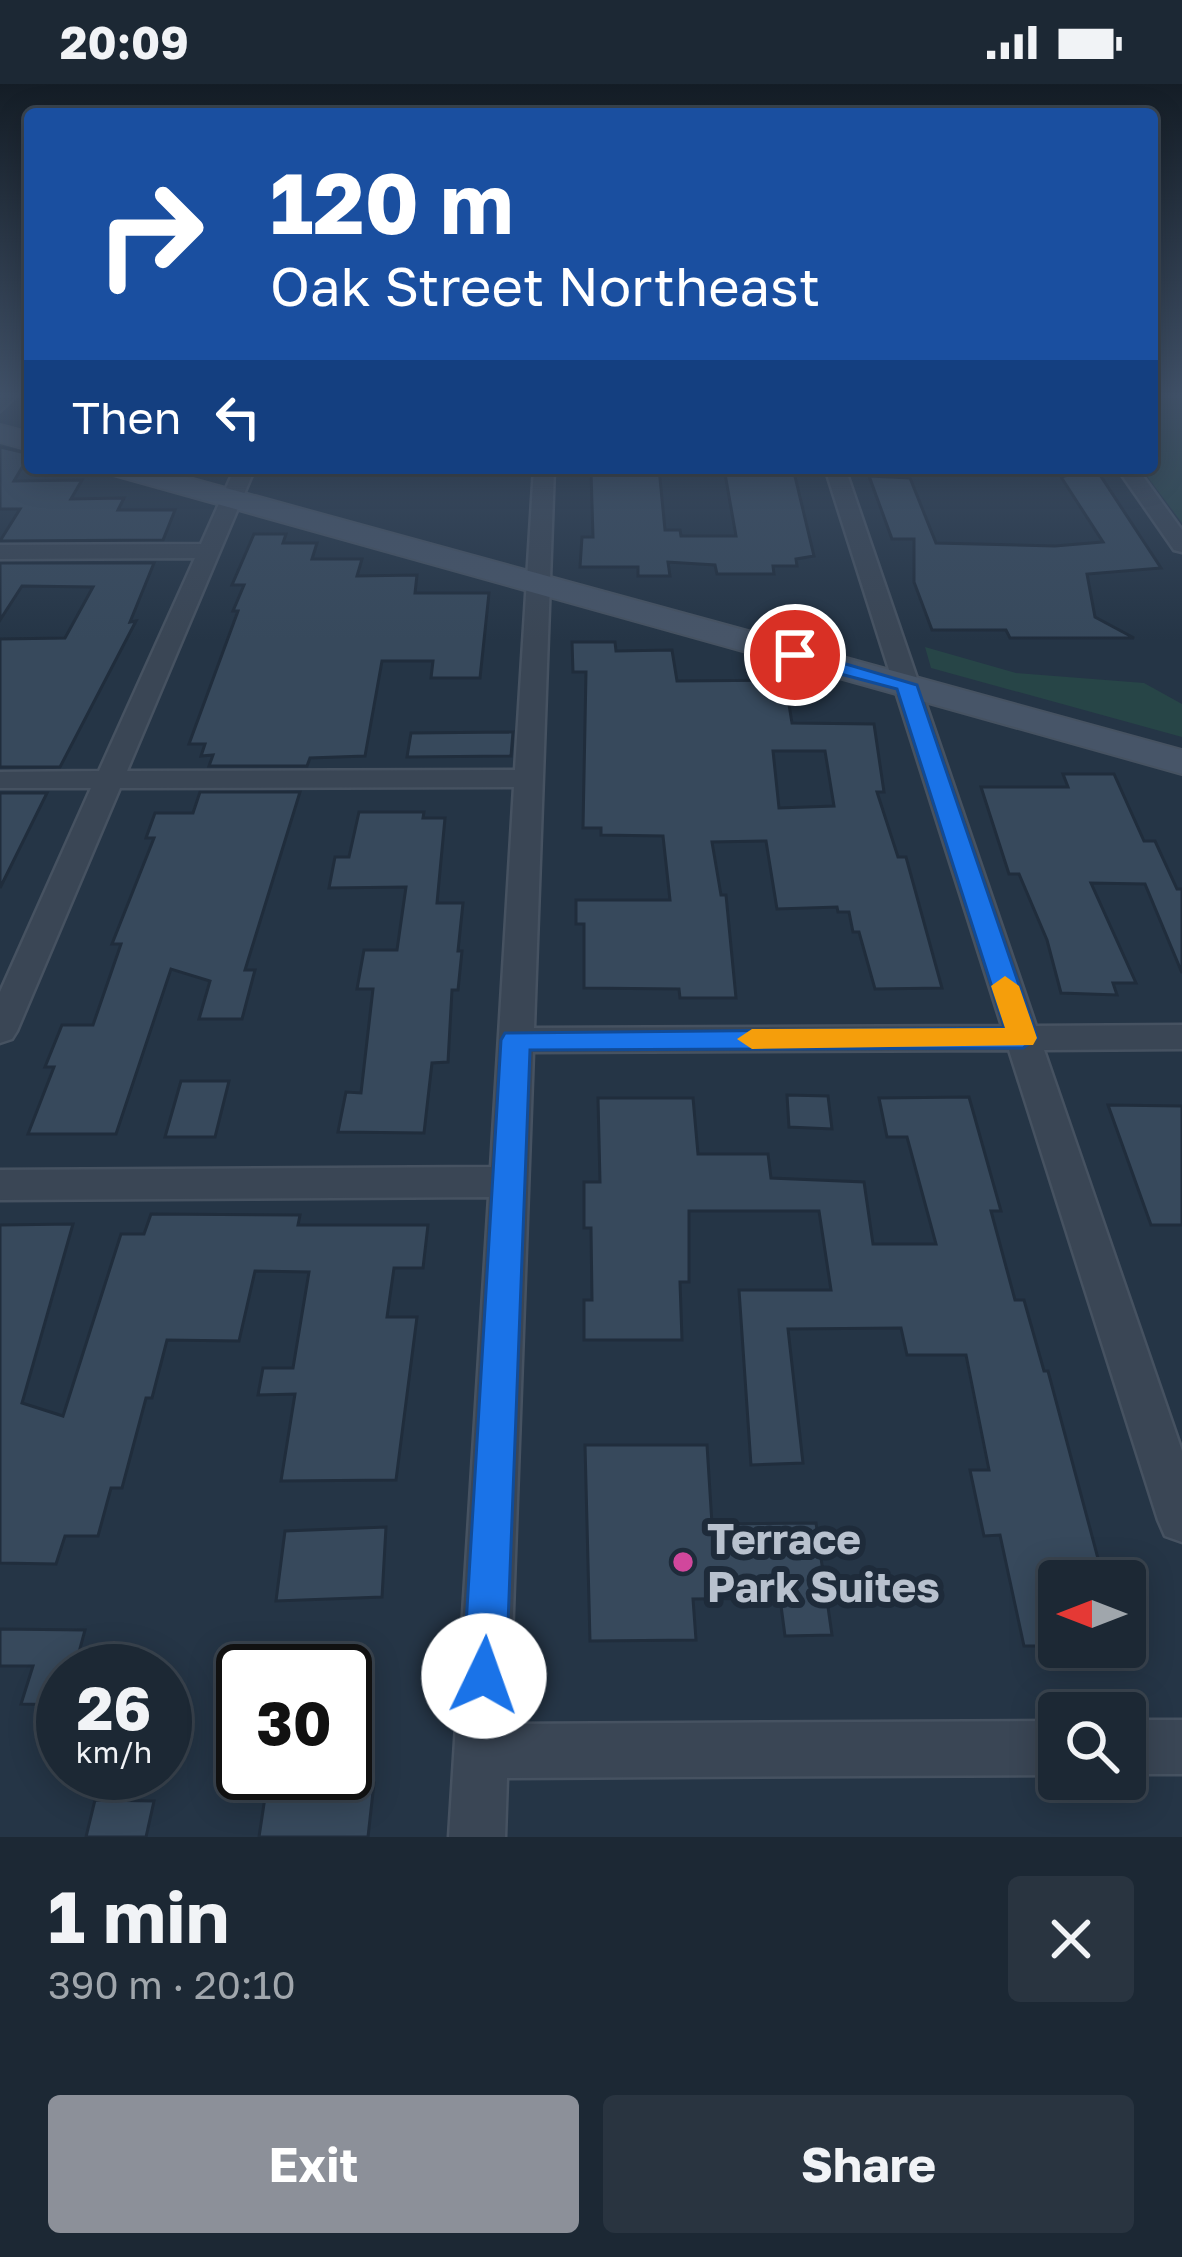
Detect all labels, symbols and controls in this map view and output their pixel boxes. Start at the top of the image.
text: 20:09 [60,15,189,69]
text: 120 m [270,152,514,252]
icon: right [72,156,228,312]
text: Oak Street Northeast [270,253,820,318]
icon: left [205,384,271,450]
text: Then [72,390,181,444]
pin [744,604,846,706]
icon: arrive [762,622,828,688]
place label: Terrace Park Suites [707,1513,940,1611]
marker: Terrace Park Suites [670,1549,696,1575]
north arrow [1038,1560,1146,1668]
map controls [1038,1560,1146,1800]
position arrow [421,1613,547,1739]
speed limit sign: 30 [216,1644,372,1800]
text: 26 [77,1671,151,1743]
button: search [1038,1692,1146,1800]
text: km/h [76,1734,152,1770]
text: 1 min [48,1872,229,1959]
button: close [1008,1876,1134,2002]
text: 390 m · 20:10 [48,1961,296,2008]
button: Exit [48,2095,579,2233]
button: Share [603,2095,1134,2233]

